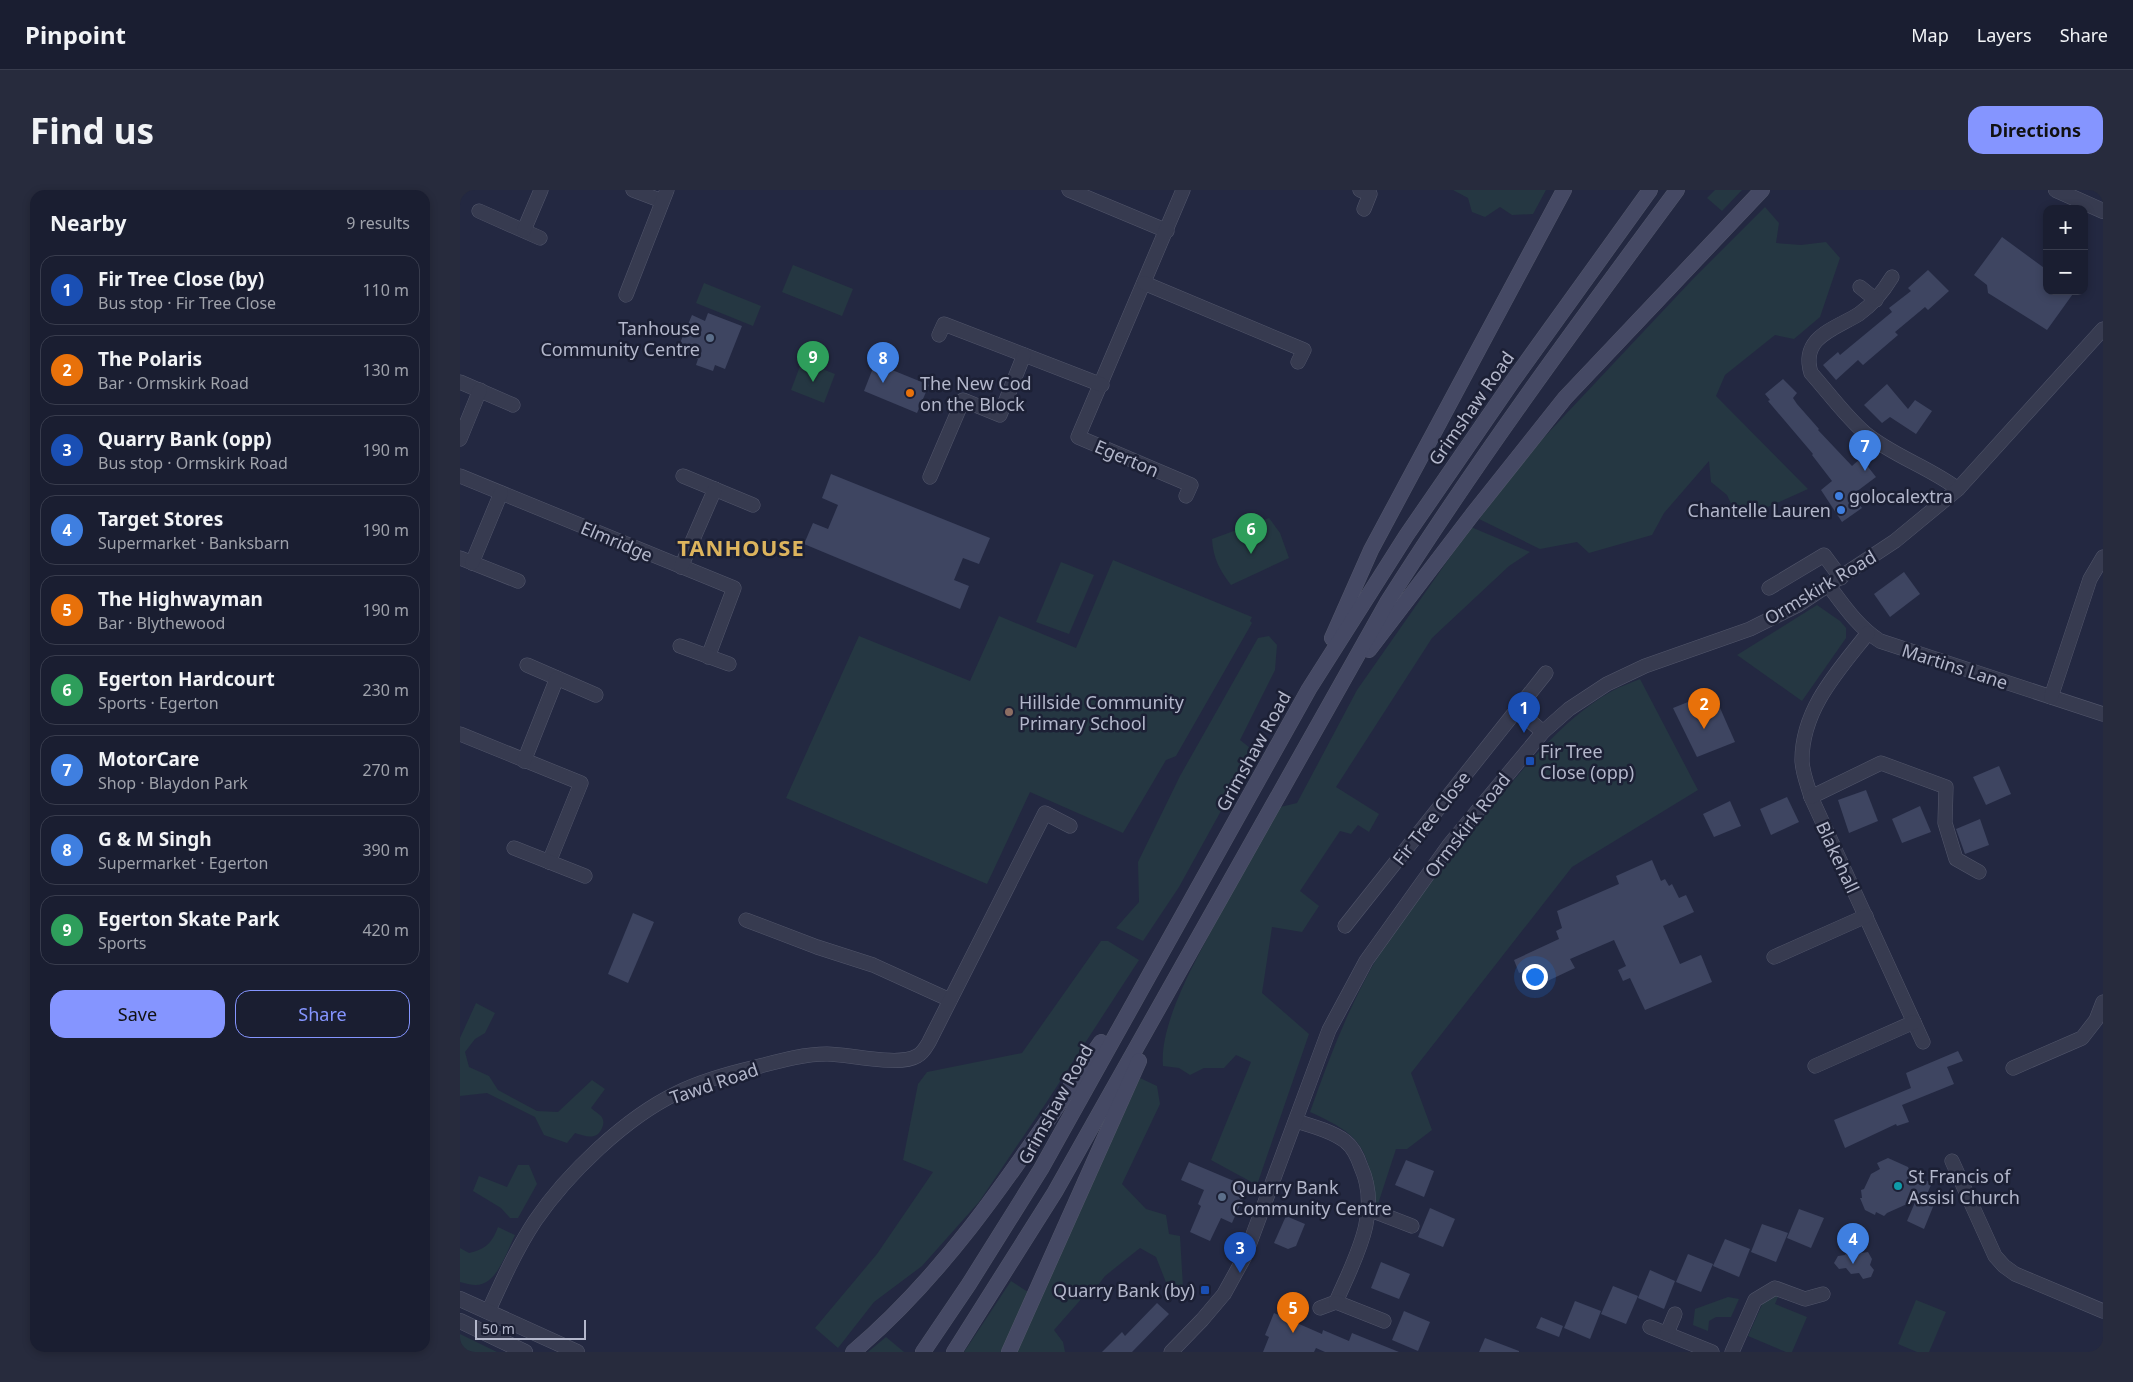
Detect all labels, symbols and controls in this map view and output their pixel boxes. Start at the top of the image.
text: Pinpoint [25,18,126,51]
text: Map [1911,23,1949,47]
text: Layers [1977,23,2032,47]
text: Share [2060,23,2108,47]
button: Directions [1968,106,2103,154]
text: Find us [30,107,154,154]
map controls [2043,205,2088,295]
button: + [2043,205,2088,250]
text: Nearby [50,209,126,237]
text: 9 results [346,212,410,234]
button: − [2043,250,2088,295]
text: Fir Tree Close (by) [98,266,264,292]
text: 1 [62,279,72,301]
text: 110 m [362,279,409,301]
text: Bus stop · Fir Tree Close [98,292,276,314]
place label: Tanhouse Community Centre [540,316,700,361]
marker: Tanhouse Community Centre [704,332,716,344]
pin: 9 [797,341,829,382]
pin: 8 [867,342,899,383]
text: The Polaris [98,346,202,372]
street label: Grimshaw Road [1423,346,1519,470]
text: 2 [62,359,72,381]
text: 130 m [362,359,409,381]
place label: The New Cod on the Block [920,371,1032,416]
text: Bar · Ormskirk Road [98,372,249,394]
marker: The New Cod on the Block [904,387,916,399]
text: Quarry Bank (opp) [98,426,271,452]
pin: 7 [1849,430,1881,471]
street label: Egerton [1091,434,1163,482]
text: 3 [62,439,72,461]
text: 190 m [362,439,409,461]
text: Bus stop · Ormskirk Road [98,452,288,474]
place label: golocalextra [1849,484,1953,508]
marker: golocalextra [1833,490,1845,502]
place label: Chantelle Lauren [1688,498,1831,522]
marker: Chantelle Lauren [1835,504,1847,516]
text: Target Stores [98,506,223,532]
pin: 6 [1235,513,1267,554]
street label: Elmridge [577,515,657,567]
text: 4 [62,519,72,541]
text: 190 m [362,519,409,541]
text: Supermarket · Banksbarn [98,532,289,554]
district label: TANHOUSE [677,532,805,562]
street label: Ormskirk Road [1760,544,1880,630]
text: The Highwayman [98,586,263,612]
text: 5 [62,599,72,621]
text: 190 m [362,599,409,621]
text: Bar · Blythewood [98,612,225,634]
street label: Martins Lane [1899,638,2011,694]
text: Egerton Hardcourt [98,666,275,692]
text: 6 [62,679,72,701]
text: 230 m [362,679,409,701]
street label: Grimshaw Road [1210,687,1296,815]
pin: 2 [1688,688,1720,729]
place label: Hillside Community Primary School [1019,690,1185,735]
text: Sports · Egerton [98,692,219,714]
pin: 1 [1508,692,1540,733]
marker: Hillside Community Primary School [1003,706,1015,718]
place label: Fir Tree Close (opp) [1540,739,1634,784]
text: MotorCare [98,746,199,772]
marker: Fir Tree Close (opp) [1524,755,1536,767]
text: 7 [62,759,72,781]
text: 270 m [362,759,409,781]
street label: Fir Tree Close [1387,766,1475,870]
street label: Ormskirk Road [1419,768,1515,882]
text: Shop · Blaydon Park [98,772,248,794]
street label: Blakehall [1811,817,1865,897]
text: G & M Singh [98,826,212,852]
text: 8 [62,839,72,861]
text: 390 m [362,839,409,861]
text: Supermarket · Egerton [98,852,268,874]
text: Egerton Skate Park [98,906,280,932]
text: 9 [62,919,72,941]
text: 420 m [362,919,409,941]
text: Sports [98,932,146,954]
your location [1522,964,1548,990]
button: Save [50,990,225,1038]
button: Share [235,990,410,1038]
street label: Grimshaw Road [1012,1040,1098,1168]
street label: Tawd Road [667,1057,761,1109]
place label: St Francis of Assisi Church [1908,1164,2020,1209]
place label: Quarry Bank Community Centre [1232,1175,1392,1220]
marker: St Francis of Assisi Church [1892,1180,1904,1192]
marker: Quarry Bank Community Centre [1216,1191,1228,1203]
pin: 4 [1837,1223,1869,1264]
pin: 3 [1224,1232,1256,1273]
place label: Quarry Bank (by) [1053,1278,1195,1302]
marker: Quarry Bank (by) [1199,1284,1211,1296]
pin: 5 [1277,1292,1309,1333]
scale bar [475,1317,586,1340]
text: 50 m [482,1319,515,1338]

